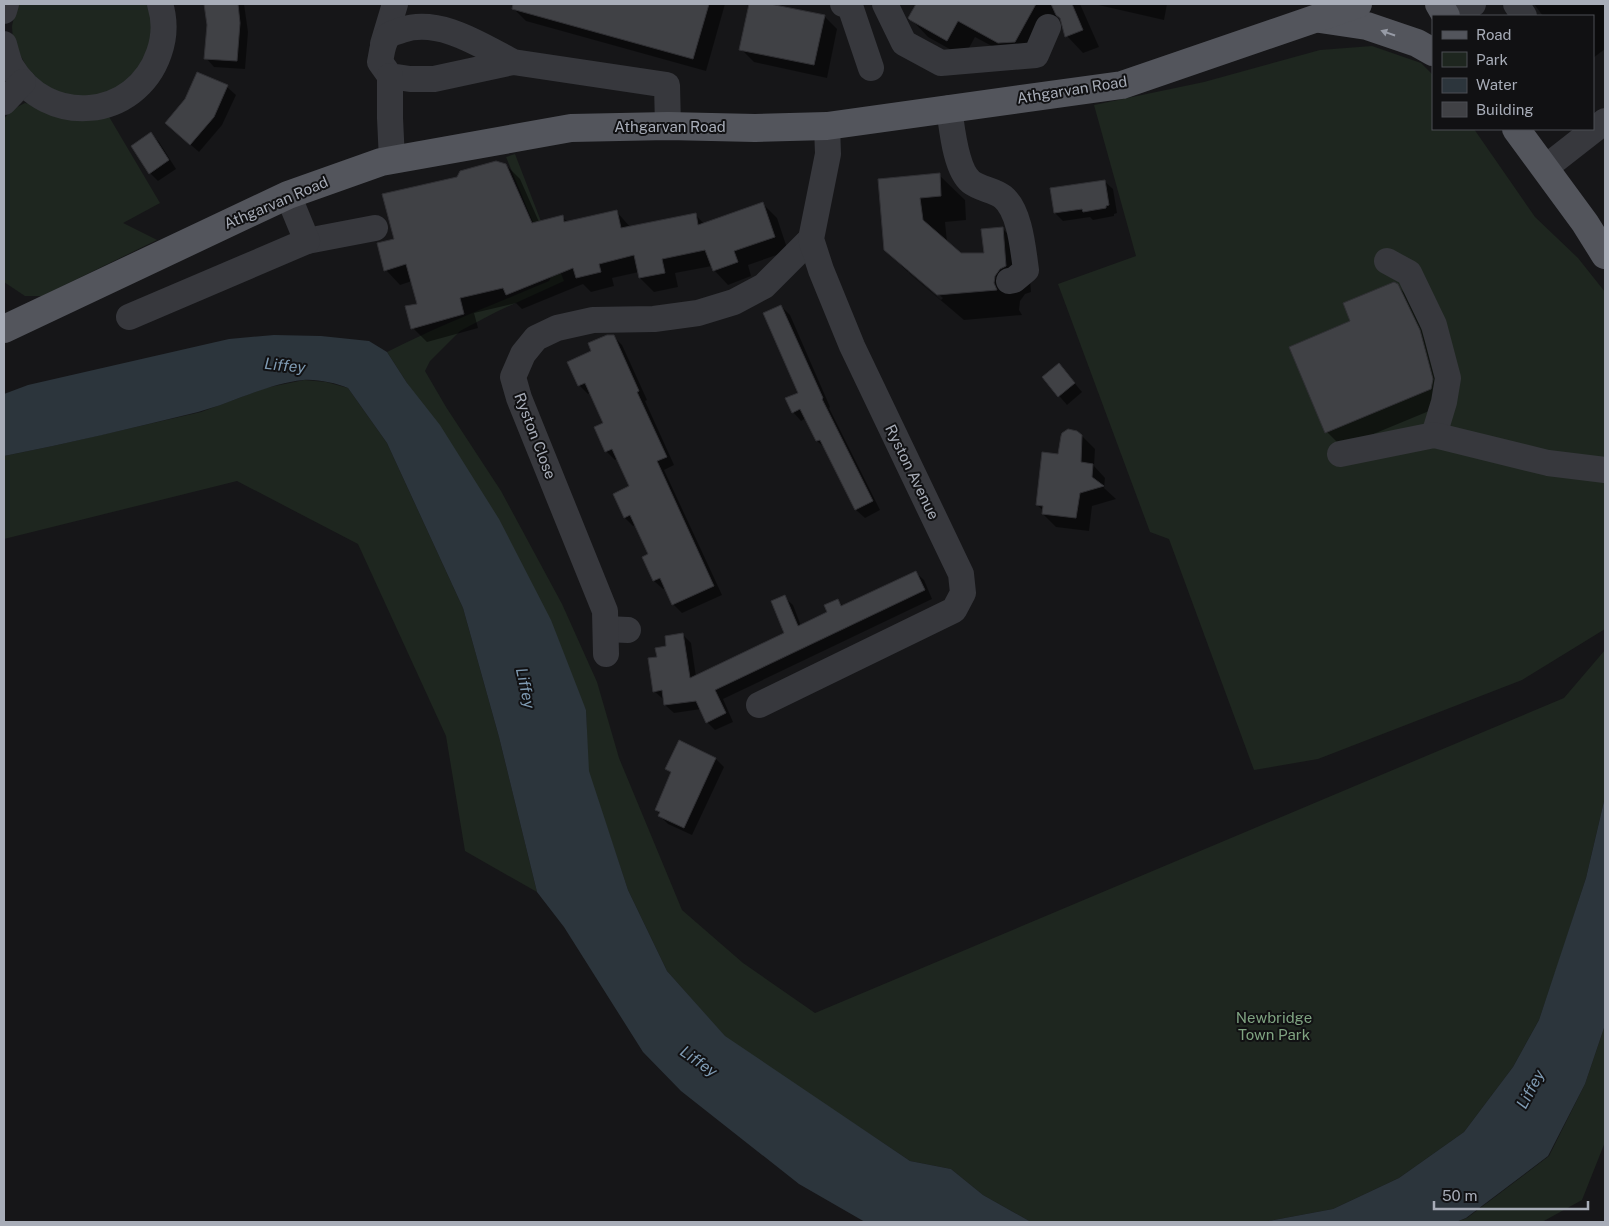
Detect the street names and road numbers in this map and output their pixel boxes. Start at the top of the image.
street label: Athgarvan Road [1016,72,1128,107]
street label: Athgarvan Road [614,118,726,135]
street label: Athgarvan Road [221,173,330,232]
street label: Ryston Close [511,390,560,481]
street label: Ryston Avenue [882,422,943,522]

